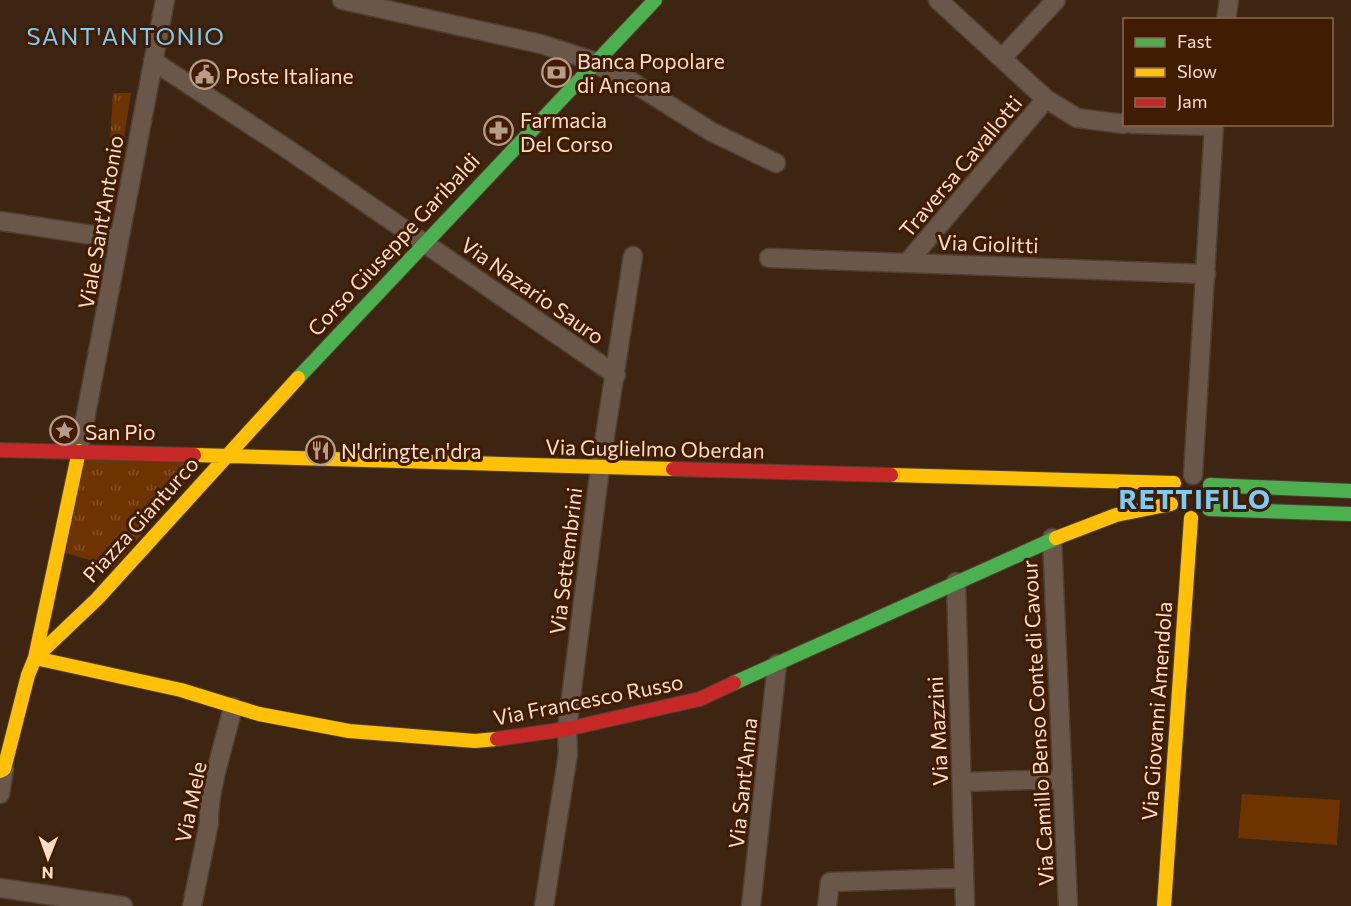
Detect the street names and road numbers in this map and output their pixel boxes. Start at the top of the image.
street label: Traversa Cavallotti [894,90,1026,242]
street label: Viale Sant'Antonio [72,133,128,311]
street label: Corso Giuseppe Garibaldi [302,147,484,341]
street label: Via Giolitti [937,229,1039,257]
street label: Via Nazario Sauro [457,231,609,349]
street label: Via Guglielmo Oberdan [545,434,765,462]
street label: Piazza Gianturco [77,451,203,587]
street label: Via Settembrini [544,486,586,636]
street label: Via Camillo Benso Conte di Cavour [1016,559,1058,887]
street label: Via Giovanni Amendola [1136,601,1176,821]
street label: Via Francesco Russo [491,668,685,730]
street label: Via Mazzini [922,676,952,786]
street label: Via Sant'Anna [723,716,761,850]
street label: Via Mele [169,759,211,845]

